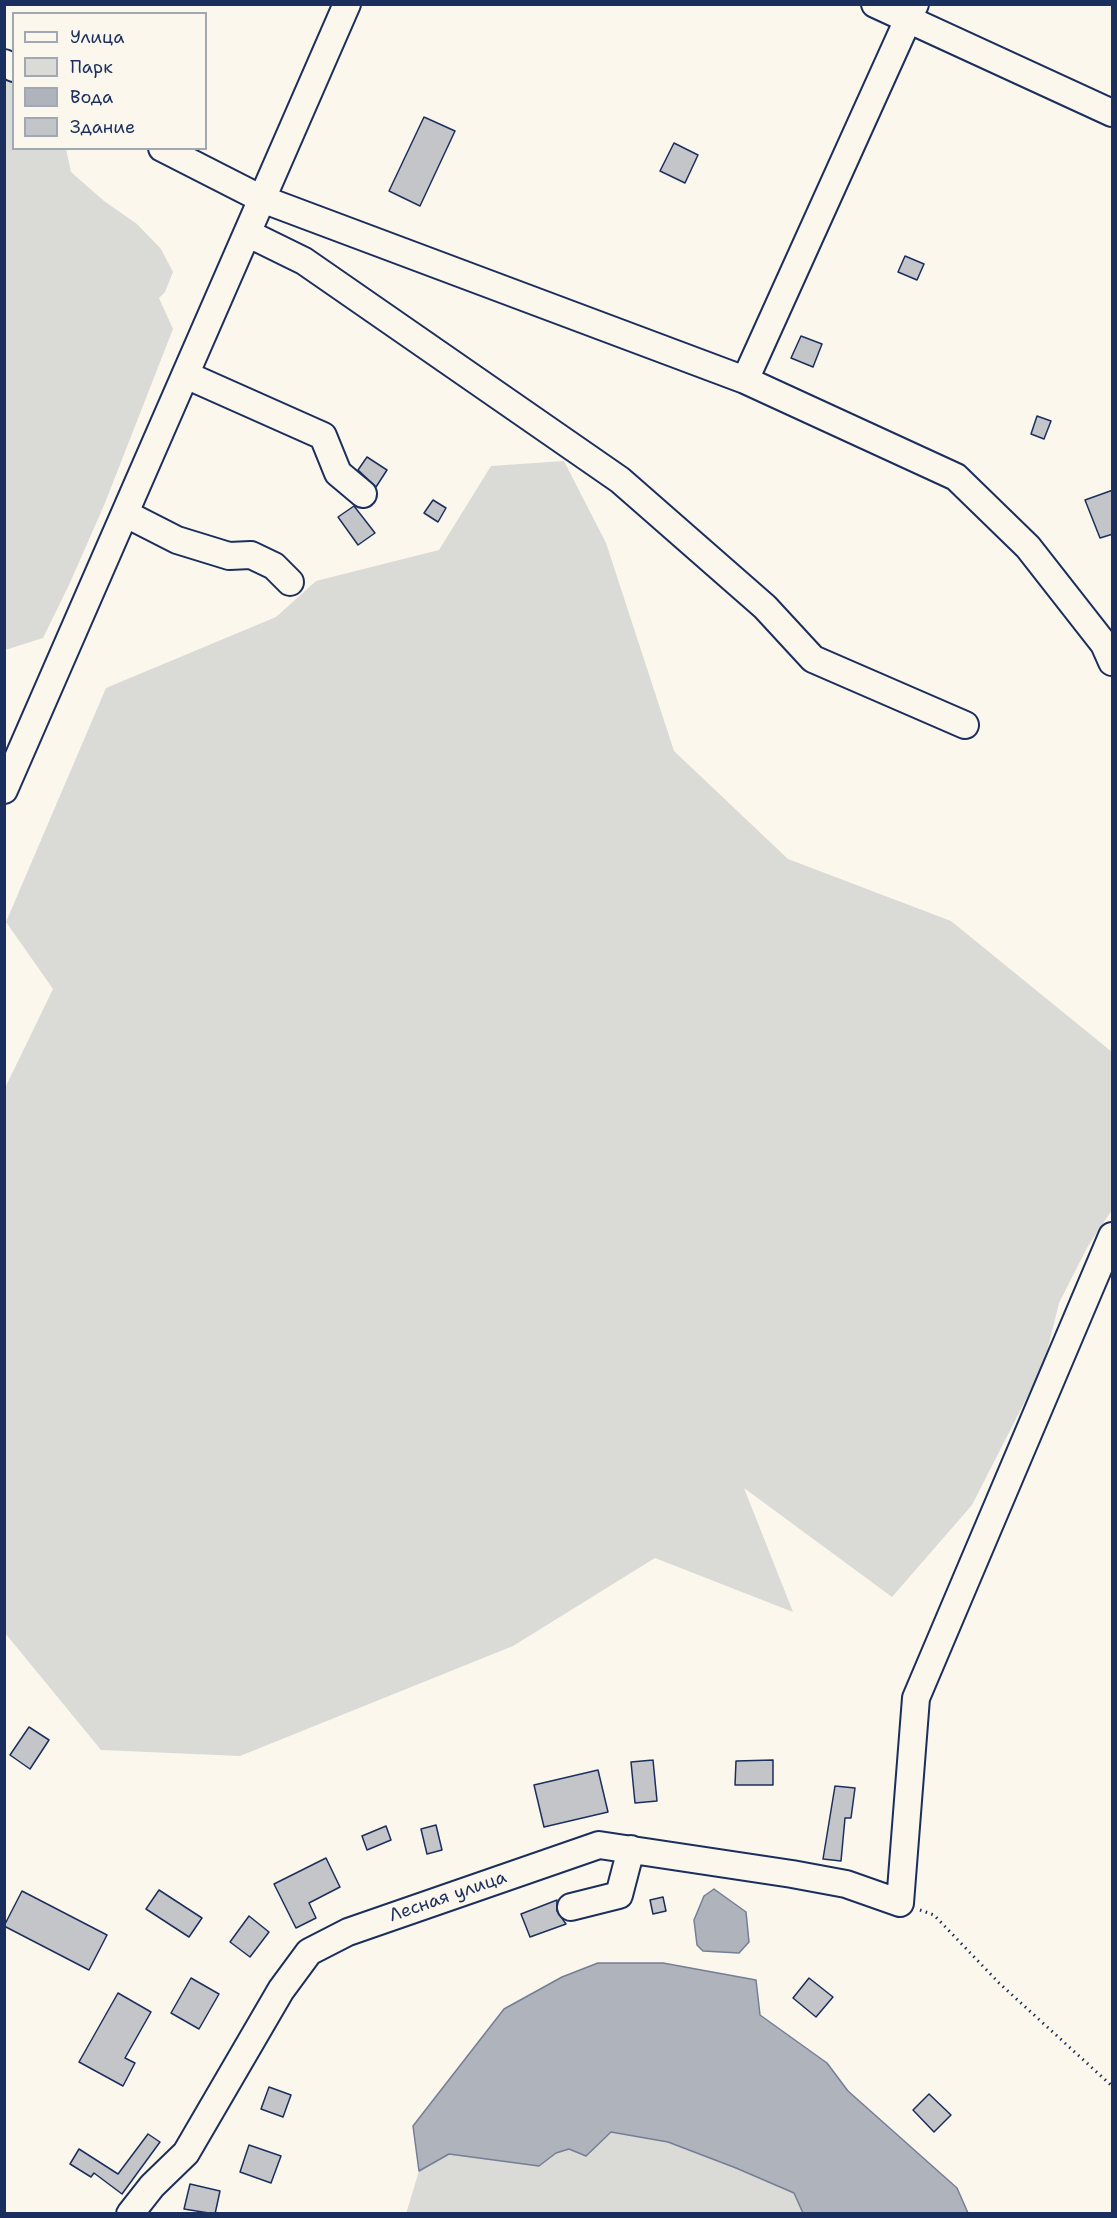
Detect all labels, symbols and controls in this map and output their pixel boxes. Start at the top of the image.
legend [12,12,207,150]
text: Улица [70,25,124,49]
text: Парк [70,55,113,79]
text: Вода [70,85,113,109]
text: Здание [70,115,135,139]
street label: Лесная улица [387,1867,509,1927]

